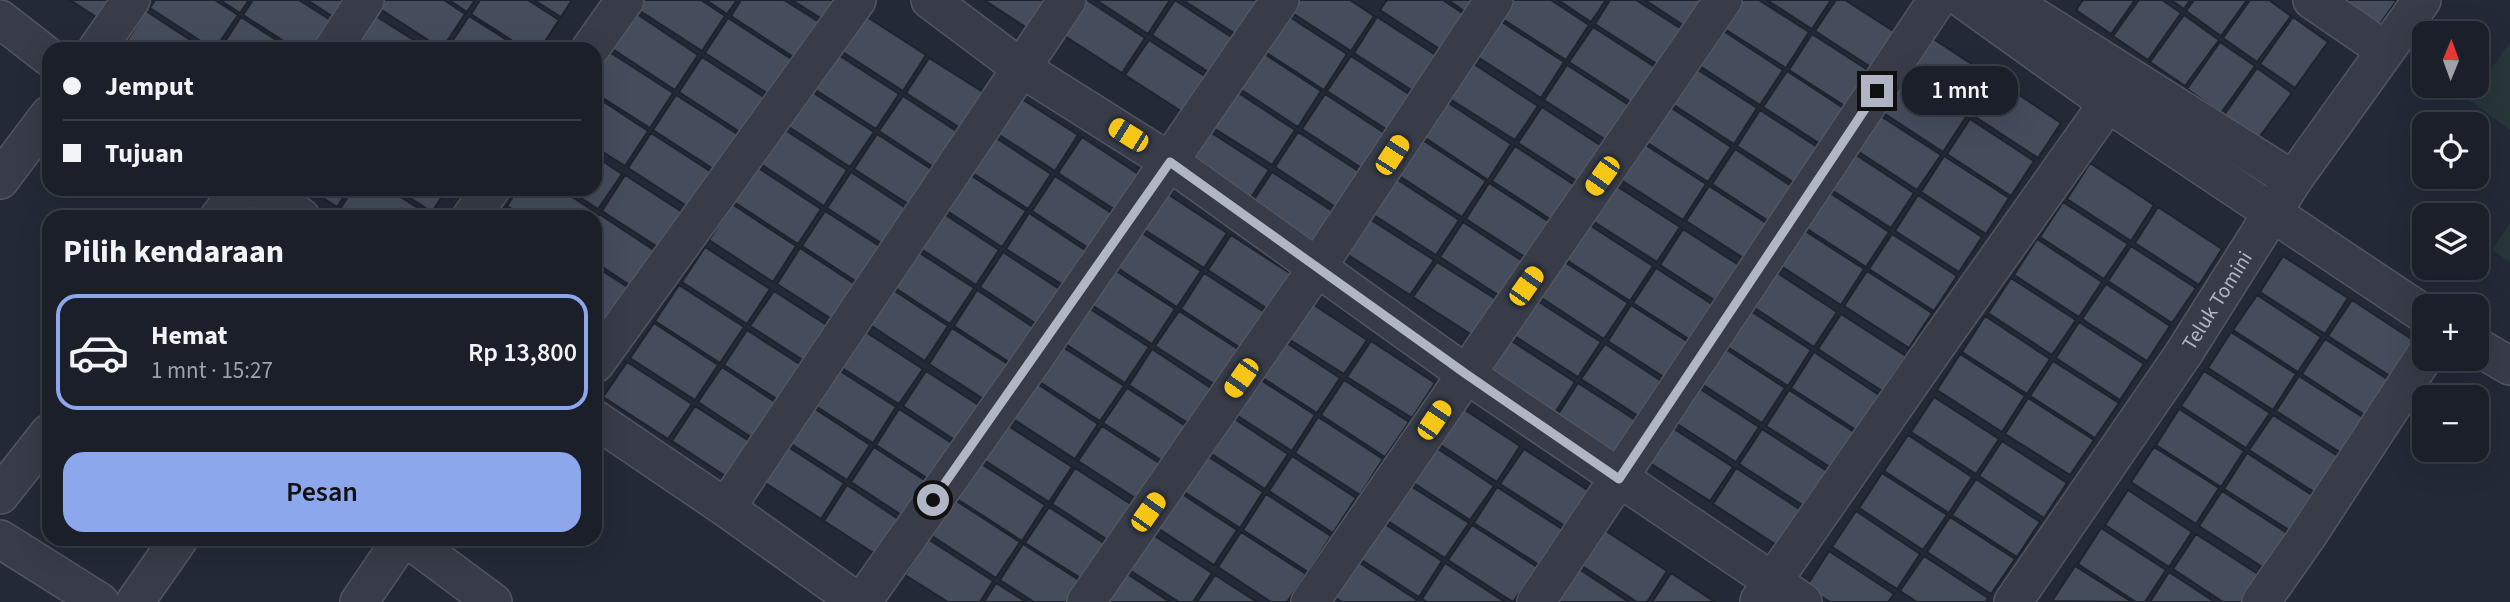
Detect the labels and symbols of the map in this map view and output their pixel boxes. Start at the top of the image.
north arrow [2412,21,2488,98]
callout: 1 mnt [1902,66,2017,116]
route end [1861,75,1893,107]
car [1105,115,1152,155]
car [1372,132,1413,178]
car [1582,153,1623,199]
street label: Teluk Tomini [2174,245,2260,356]
car [1506,263,1547,309]
car [1221,355,1262,401]
car [1414,397,1455,443]
route start [917,484,949,516]
car [1128,489,1169,535]

